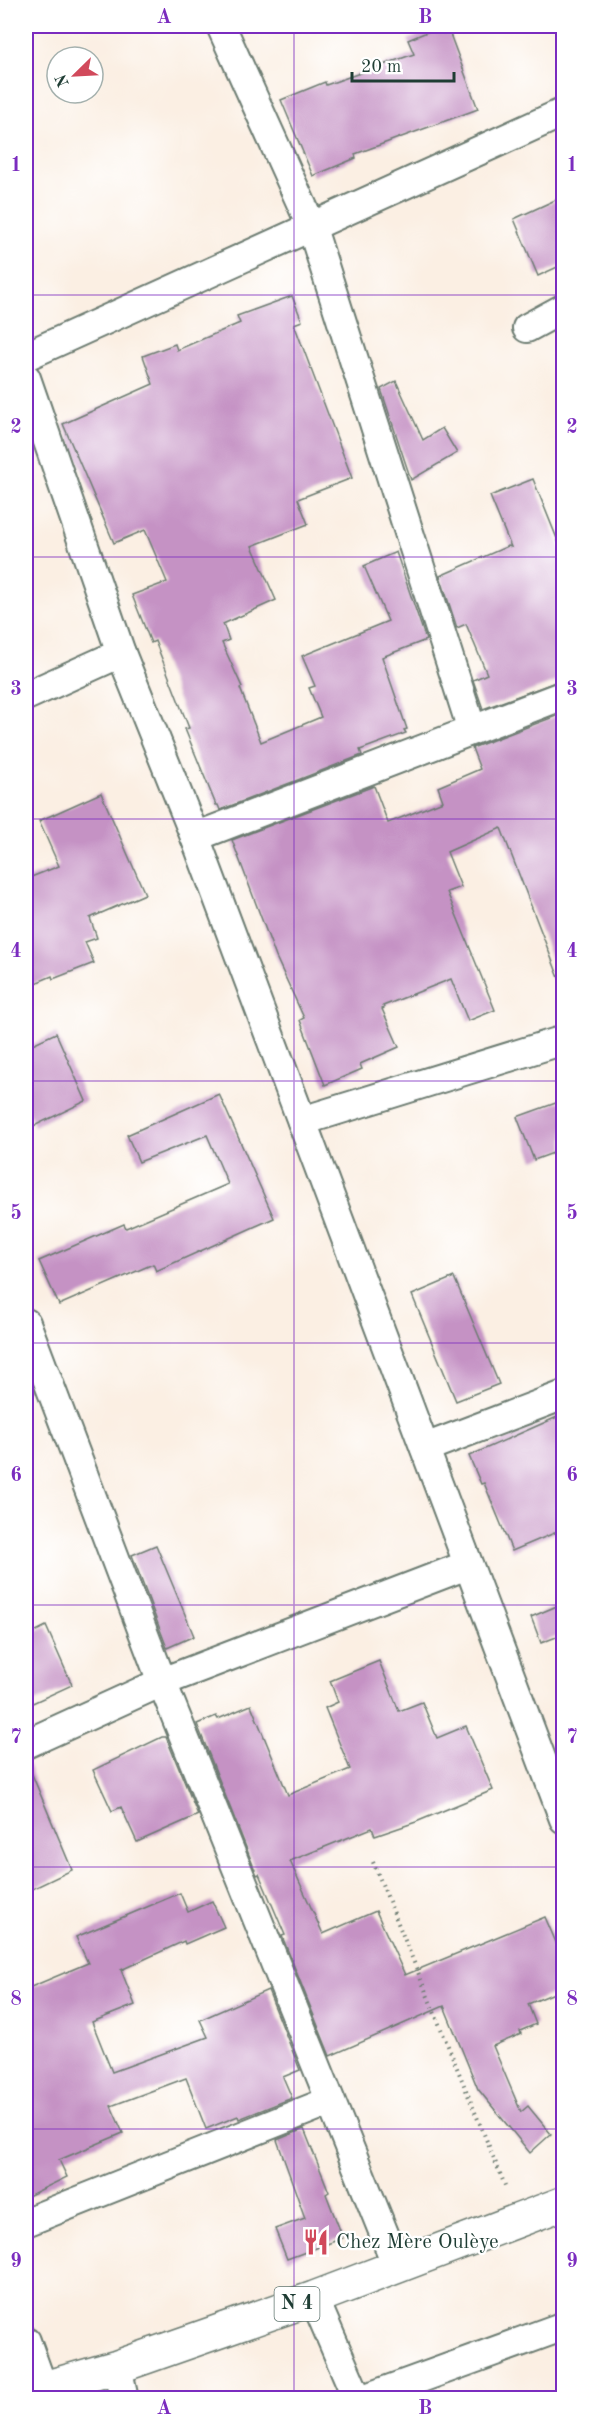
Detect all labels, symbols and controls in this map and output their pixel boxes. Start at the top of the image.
text: A [156,8,172,28]
text: B [418,8,432,28]
north arrow [45,45,105,105]
scale bar [352,45,454,83]
text: 20 m [361,58,401,76]
text: N [53,71,73,89]
text: 1 [10,156,22,176]
text: 1 [566,156,578,176]
text: 2 [10,418,22,438]
text: 2 [566,418,578,438]
text: 3 [10,680,22,700]
text: 3 [566,680,578,700]
text: 4 [10,942,22,962]
text: 4 [566,942,578,962]
text: 5 [10,1203,22,1224]
text: 5 [566,1203,578,1224]
text: 6 [10,1466,22,1486]
text: 6 [566,1466,578,1486]
text: 7 [10,1728,22,1748]
text: 7 [566,1728,578,1748]
text: 8 [10,1990,22,2010]
text: 8 [566,1990,578,2010]
restaurant icon: Chez Mère Oulèye [301,2227,331,2257]
place label: Chez Mère Oulèye [336,2232,499,2253]
text: 9 [10,2252,22,2272]
text: 9 [566,2252,578,2272]
road number: N 4 [274,2287,320,2321]
text: A [156,2399,172,2419]
text: B [418,2399,432,2419]

